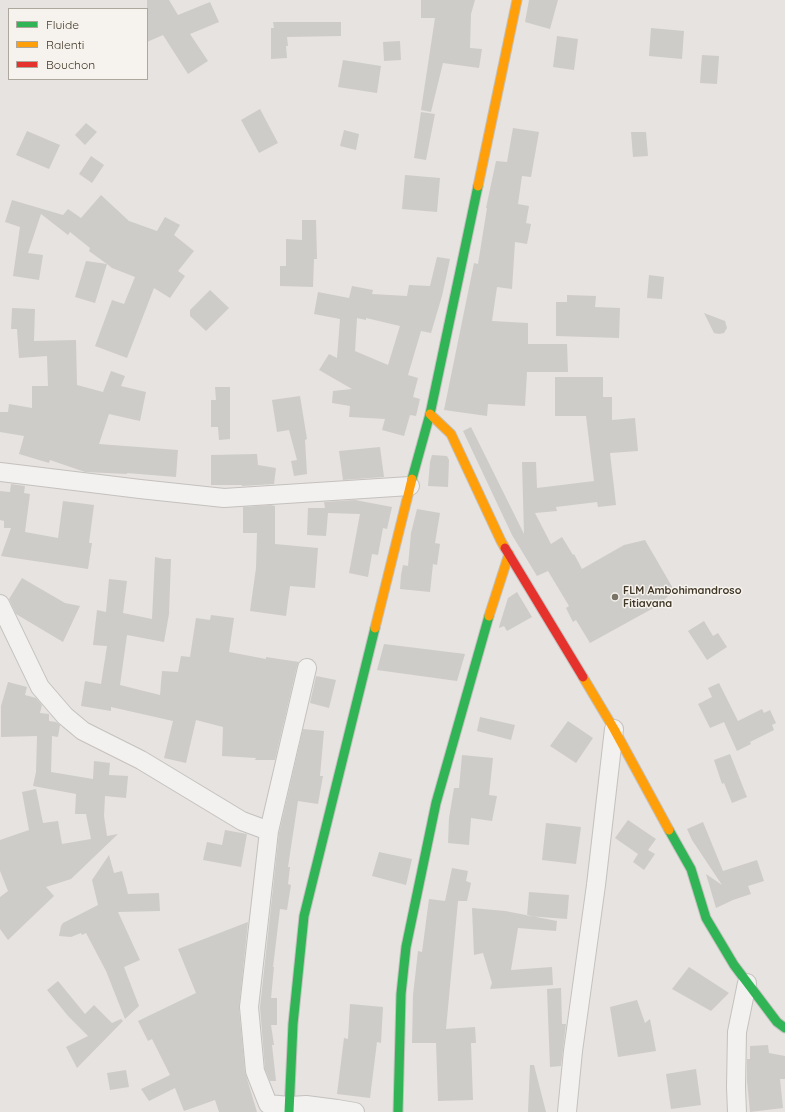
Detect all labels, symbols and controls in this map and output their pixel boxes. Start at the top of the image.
legend [8,8,148,80]
text: Fluide [46,17,79,32]
text: Ralenti [46,37,84,52]
text: Bouchon [46,57,95,72]
place label: FLM Ambohimandroso Fitiavana [623,584,742,610]
marker: FLM Ambohimandroso Fitiavana [610,592,620,602]

